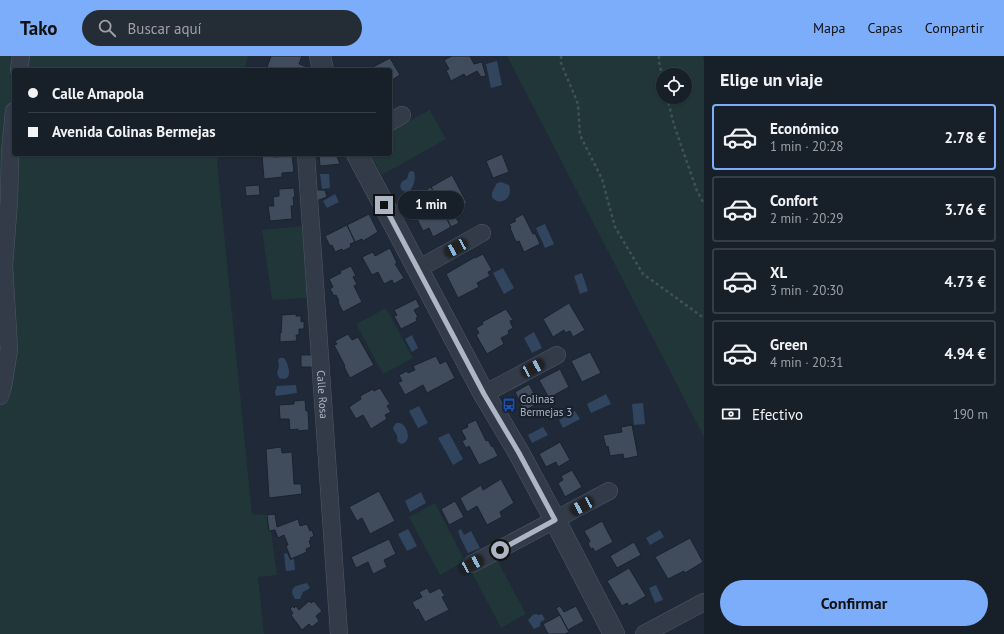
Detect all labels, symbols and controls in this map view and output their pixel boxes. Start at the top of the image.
search box [82,10,362,46]
text: Tako [20,16,58,40]
icon: search [96,17,118,39]
text: Buscar aquí [128,19,202,38]
text: Mapa [813,19,846,37]
text: Capas [868,19,903,37]
text: Compartir [925,19,984,37]
map controls [656,68,692,104]
button: locate [656,68,692,104]
text: Elige un viaje [720,68,823,91]
text: Calle Amapola [52,84,144,103]
icon: car [722,119,758,155]
text: Económico [770,119,839,138]
text: Avenida Colinas Bermejas [52,122,216,141]
text: 2.78 € [944,128,986,147]
text: 1 min · 20:28 [770,138,843,155]
callout: 1 min [398,191,464,219]
icon: car [722,191,758,227]
text: Confort [770,191,818,210]
route end [375,196,393,214]
text: 1 min [415,196,447,213]
text: 3.76 € [944,200,986,219]
text: 2 min · 20:29 [770,210,843,227]
car [443,237,469,259]
icon: car [722,263,758,299]
text: XL [770,263,787,282]
text: 4.73 € [944,272,986,291]
text: 3 min · 20:30 [770,282,843,299]
icon: car [722,335,758,371]
text: Green [770,335,808,354]
text: 4.94 € [944,344,986,363]
text: 4 min · 20:31 [770,354,843,371]
car [520,357,546,379]
street label: Calle Rosa [314,370,331,419]
place label: Colinas Bermejas 3 [520,392,572,419]
bus stop icon: Colinas Bermejas 3 [501,397,517,413]
icon: cash [720,403,742,425]
text: Efectivo [752,405,803,424]
text: 190 m [953,406,988,423]
car [569,495,595,517]
route start [491,541,509,559]
car [459,553,485,575]
button: Confirmar [720,580,988,626]

